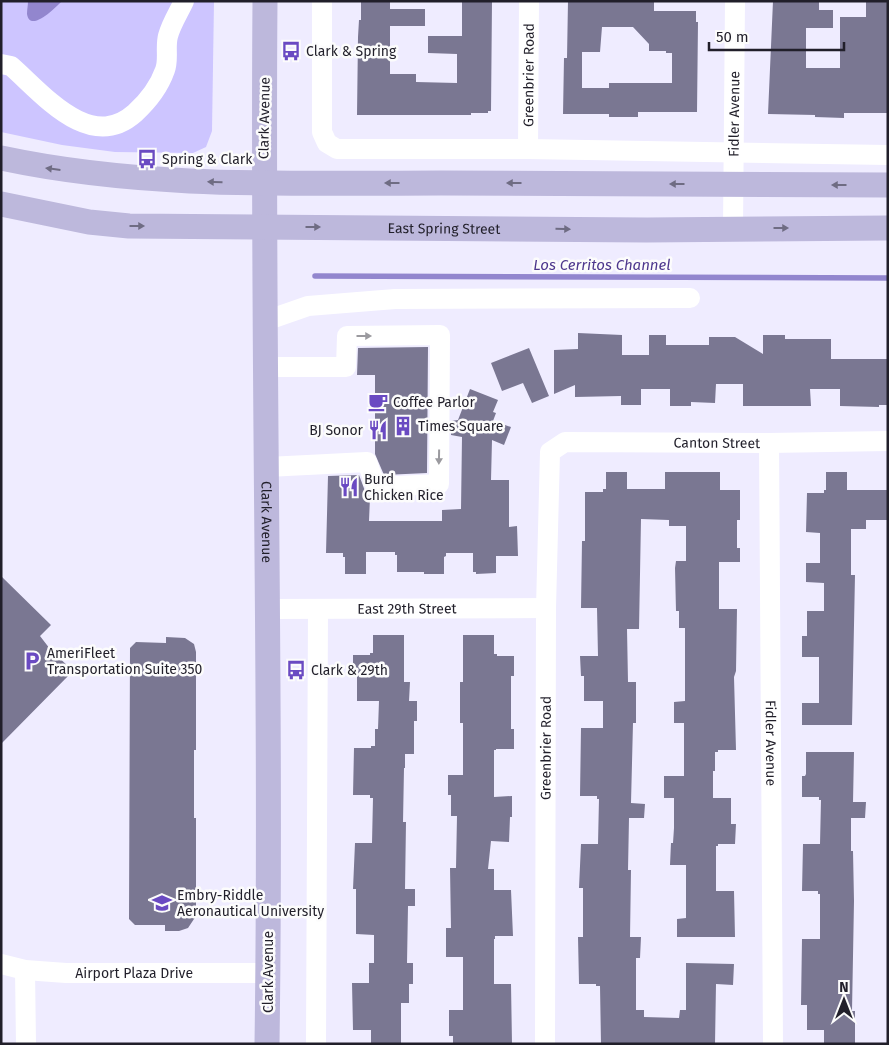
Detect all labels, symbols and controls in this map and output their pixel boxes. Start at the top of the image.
scale bar [709,20,844,52]
street label: Greenbrier Road [520,23,538,127]
text: 50 m [716,28,749,46]
bus stop icon: Clark & Spring [280,40,302,62]
place label: Clark & Spring [306,43,397,60]
street label: Fidler Avenue [726,71,743,157]
street label: Clark Avenue [255,77,274,159]
bus stop icon: Spring & Clark [136,148,158,170]
place label: Spring & Clark [162,151,253,168]
one-way arrow [45,164,61,172]
one-way arrow [207,177,223,185]
one-way arrow [383,179,399,187]
one-way arrow [506,179,522,187]
one-way arrow [668,180,684,188]
one-way arrow [831,181,847,189]
street label: East Spring Street [388,220,501,238]
one-way arrow [130,222,146,230]
one-way arrow [305,223,321,231]
one-way arrow [774,224,790,232]
one-way arrow [555,225,571,233]
water label: Los Cerritos Channel [533,256,671,274]
one-way arrow [356,332,372,340]
cafe icon: Coffee Parlor [367,391,389,413]
place label: Coffee Parlor [393,394,476,411]
building icon: Times Square [392,415,414,437]
place label: Times Square [418,418,503,435]
restaurant icon: BJ Sonor [367,419,389,441]
place label: BJ Sonor [309,422,364,439]
street label: Canton Street [674,435,761,452]
one-way arrow [435,449,443,465]
place label: Burd Chicken Rice [364,471,444,504]
restaurant icon: Burd Chicken Rice [338,476,360,498]
street label: Clark Avenue [257,481,275,563]
street label: East 29th Street [357,600,458,618]
place label: AmeriFleet Transportation Suite 350 [47,645,203,678]
parking icon: AmeriFleet Transportation Suite 350 [21,650,43,672]
bus stop icon: Clark & 29th [285,659,307,681]
place label: Clark & 29th [311,662,388,679]
street label: Greenbrier Road [538,696,555,800]
street label: Fidler Avenue [762,700,779,786]
place label: Embry-Riddle Aeronautical University [177,887,324,920]
school or university icon: Embry-Riddle Aeronautical University [151,892,173,914]
street label: Clark Avenue [260,931,277,1013]
street label: Airport Plaza Drive [75,965,193,982]
north arrow [819,975,869,1025]
text: N [839,979,849,996]

